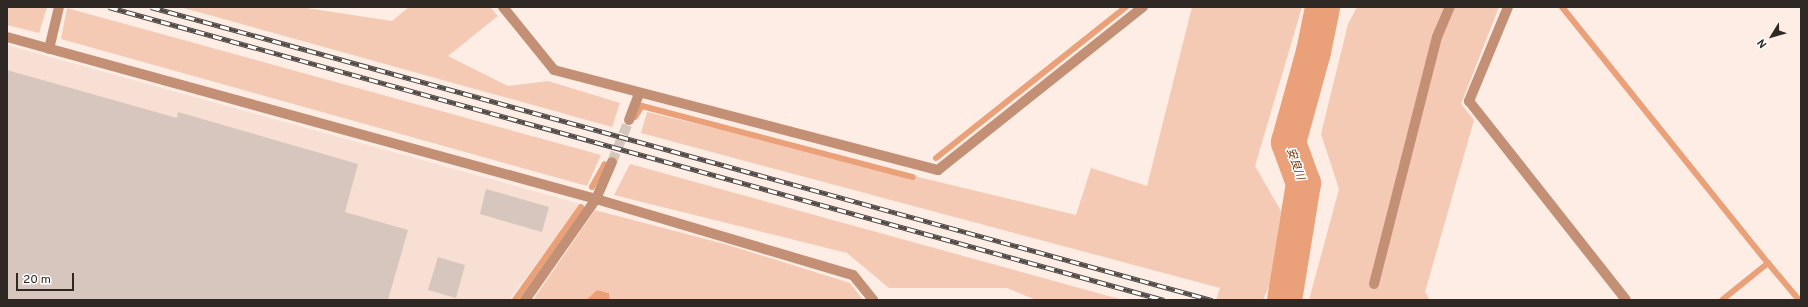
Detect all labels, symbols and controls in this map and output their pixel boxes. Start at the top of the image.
north arrow [1752,16,1792,56]
text: N [1754,36,1770,51]
water label: 安良川 [1283,146,1307,182]
scale bar [18,265,76,291]
text: 20 m [23,272,51,288]

